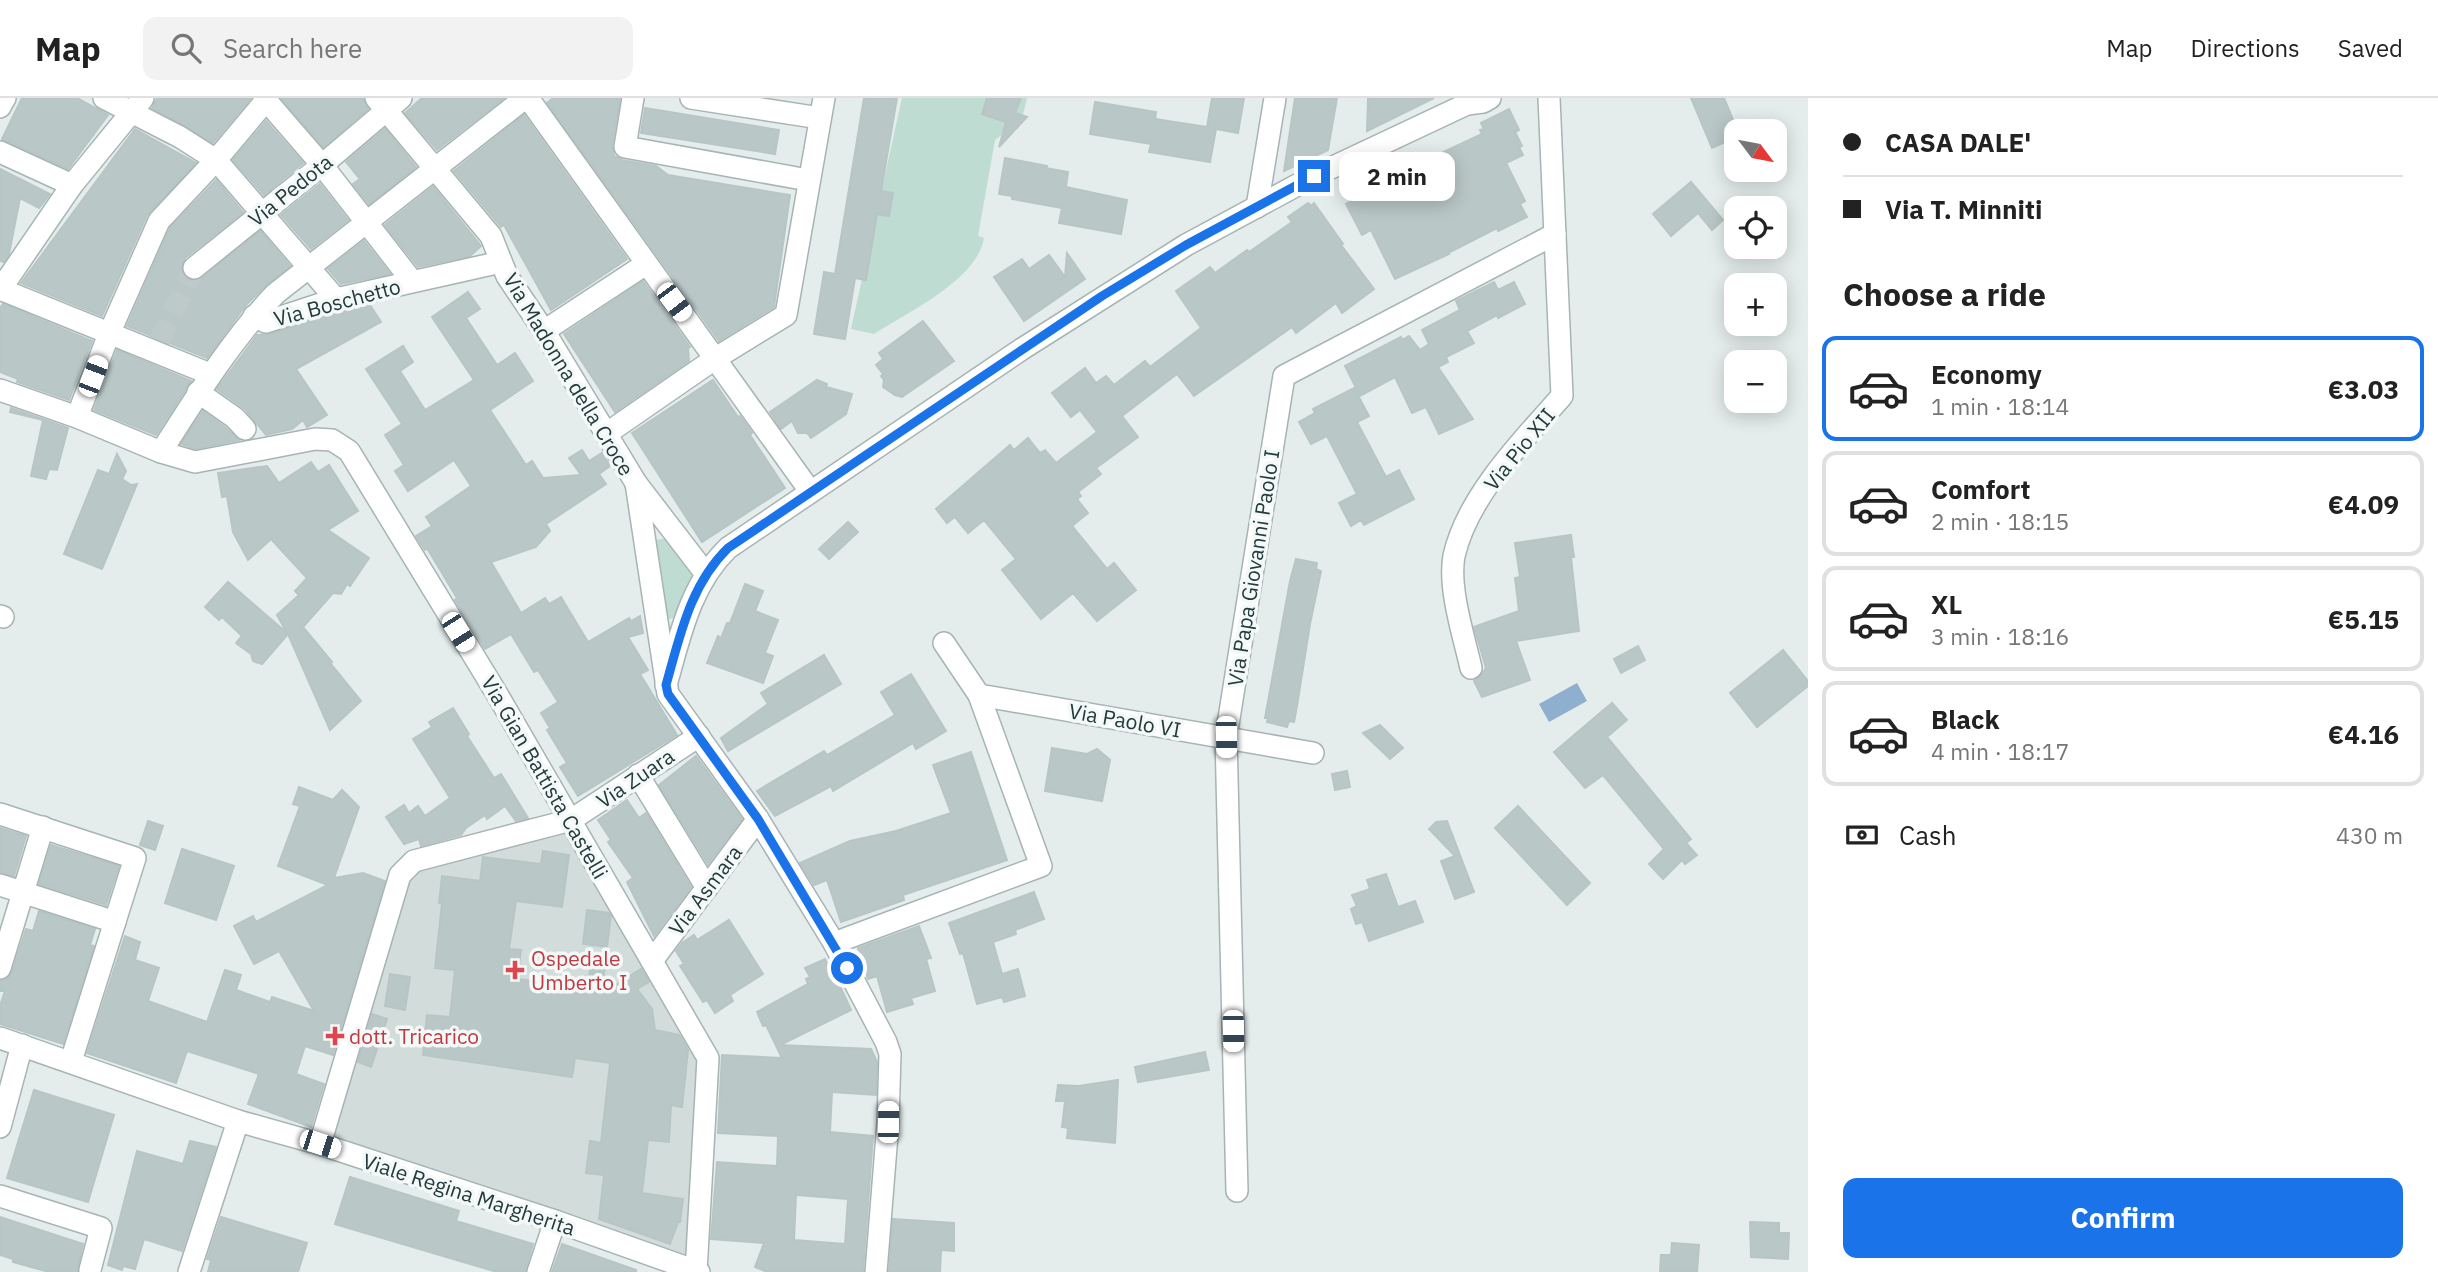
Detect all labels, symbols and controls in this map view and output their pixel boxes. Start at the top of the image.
search box [143,17,633,80]
text: Map [35,27,101,70]
icon: search [167,29,205,67]
text: Search here [223,31,362,65]
text: Map [2106,32,2152,64]
text: Directions [2190,32,2300,64]
text: Saved [2338,32,2403,64]
north arrow [1724,119,1787,182]
map controls [1724,119,1787,413]
text: CASA DALE' [1885,125,2031,159]
street label: Via Pedota [242,147,338,233]
callout: 2 min [1338,152,1454,200]
route end [1298,160,1330,192]
text: 2 min [1367,161,1427,191]
text: Via T. Minniti [1885,192,2042,226]
button: locate [1724,196,1787,259]
street label: Via Madonna della Croce [497,267,641,481]
street label: Via Boschetto [271,272,403,332]
button: + [1724,273,1787,336]
text: Choose a ride [1843,273,2046,315]
car [653,279,696,325]
button: − [1724,350,1787,413]
car [76,353,111,399]
icon: car [1847,357,1910,420]
text: Economy [1931,357,2042,391]
text: €3.03 [2328,372,2399,406]
text: 1 min · 18:14 [1931,391,2069,421]
street label: Via Pio XII [1477,402,1561,496]
street label: Via Papa Giovanni Paolo I [1220,448,1286,688]
icon: car [1847,472,1910,535]
text: Comfort [1931,472,2030,506]
text: €4.09 [2328,487,2399,521]
text: 2 min · 18:15 [1931,506,2069,536]
icon: car [1847,587,1910,650]
text: XL [1931,587,1962,621]
text: €5.15 [2328,602,2399,636]
car [438,609,479,655]
text: 3 min · 18:16 [1931,621,2069,651]
street label: Via Gian Battista Castelli [475,670,615,884]
street label: Via Paolo VI [1067,696,1183,744]
icon: car [1847,702,1910,765]
text: Black [1931,702,1999,736]
car [1216,716,1237,758]
text: €4.16 [2328,717,2399,751]
text: 4 min · 18:17 [1931,736,2069,766]
street label: Via Zuara [591,742,679,814]
icon: cash [1843,816,1881,854]
text: Cash [1899,818,1956,852]
text: 430 m [2336,820,2403,850]
street label: Via Asmara [662,839,748,941]
place label: Ospedale Umberto I [531,944,627,996]
route start [831,952,863,984]
marker: Ospedale Umberto I [505,960,525,980]
car [1223,1010,1244,1052]
place label: dott. Tricarico [349,1022,479,1050]
marker: dott. Tricarico [327,1028,343,1044]
car [878,1101,899,1143]
car [297,1128,344,1160]
street label: Viale Regina Margherita [359,1146,579,1242]
button: Confirm [1843,1178,2403,1258]

